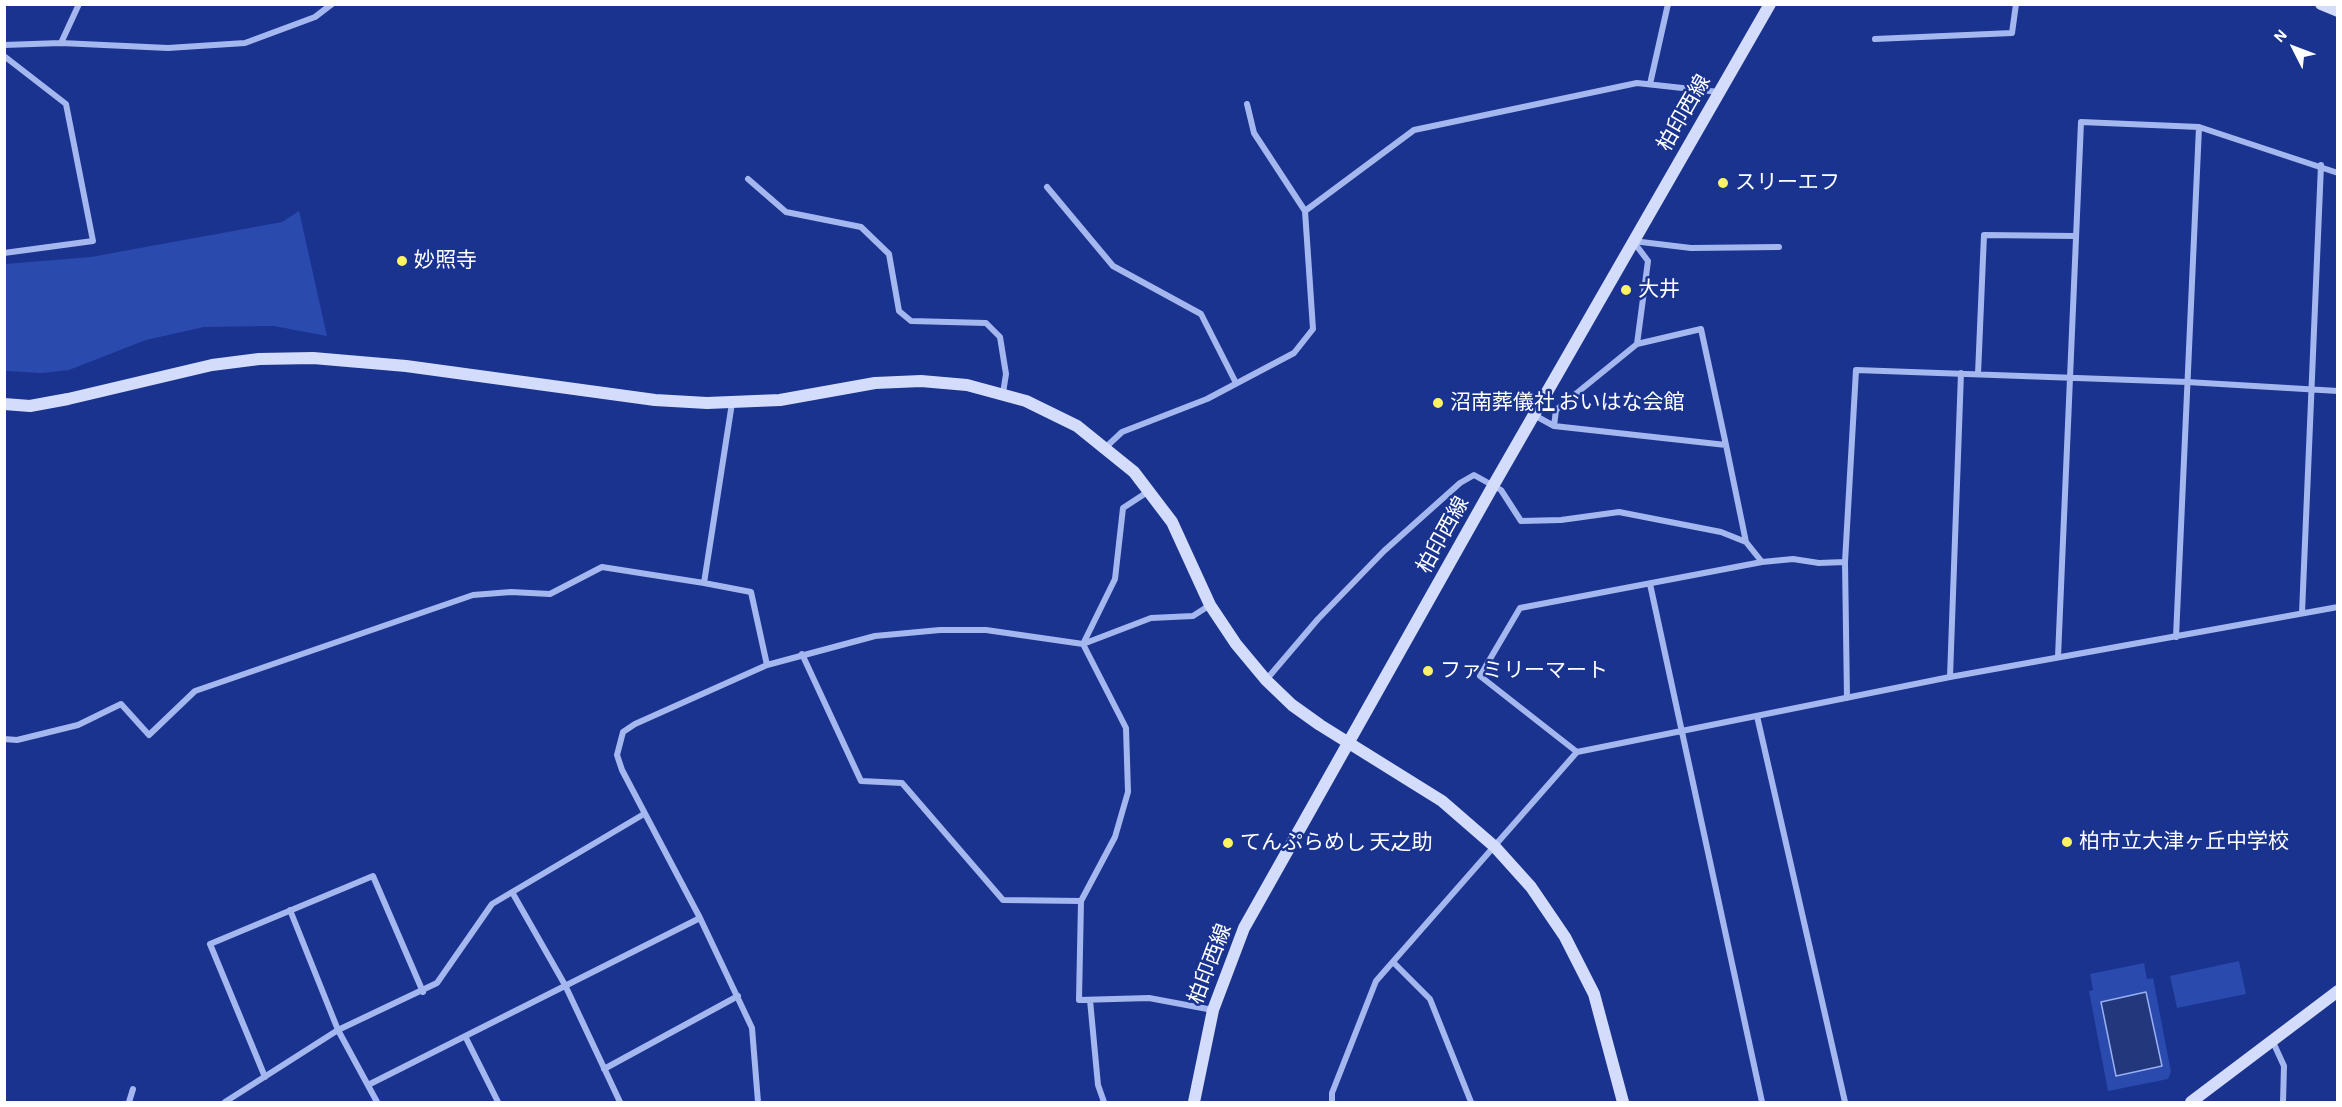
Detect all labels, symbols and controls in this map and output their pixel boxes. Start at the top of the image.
north arrow [2264,18,2324,78]
text: N [2271,26,2290,45]
street label: 柏印西線 [1652,70,1716,156]
place label: スリーエフ [1735,170,1840,196]
marker: スリーエフ [1716,176,1730,190]
place label: 妙照寺 [414,248,477,274]
marker: 妙照寺 [395,254,409,268]
place label: 大井 [1638,277,1680,303]
marker: 大井 [1619,283,1633,297]
place label: 沼南葬儀社 おいはな会館 [1450,390,1684,416]
marker: 沼南葬儀社 おいはな会館 [1431,396,1445,410]
street label: 柏印西線 [1412,492,1474,578]
place label: ファミリーマート [1440,658,1608,684]
marker: ファミリーマート [1421,664,1435,678]
place label: 柏市立大津ヶ丘中学校 [2079,829,2289,855]
place label: てんぷらめし 天之助 [1240,830,1432,856]
marker: 柏市立大津ヶ丘中学校 [2060,835,2074,849]
marker: てんぷらめし 天之助 [1221,836,1235,850]
street label: 柏印西線 [1183,920,1237,1008]

